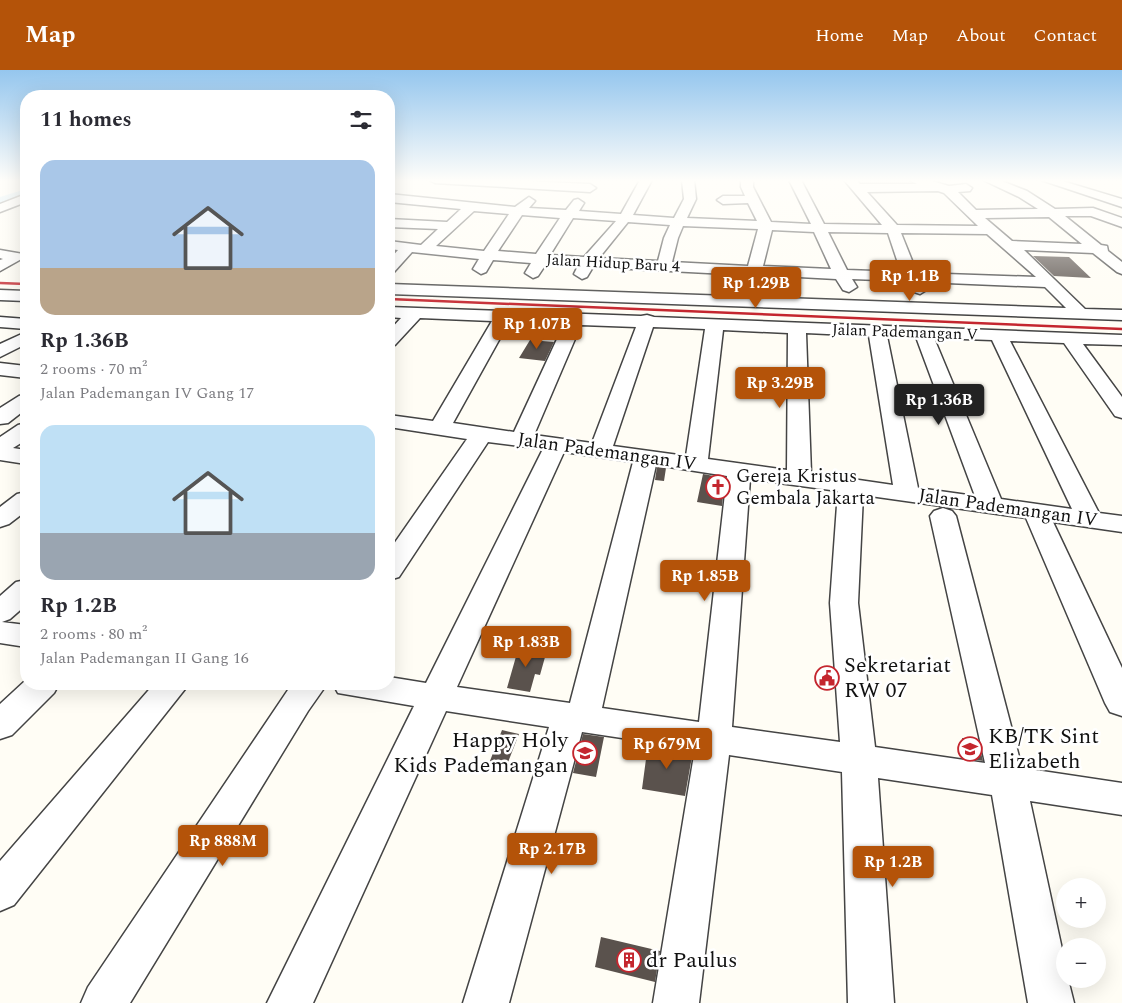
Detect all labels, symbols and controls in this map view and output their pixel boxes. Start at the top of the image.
text: Map [25,17,75,53]
text: Home [815,22,864,49]
text: Map [892,22,928,49]
text: About [956,22,1006,49]
text: Contact [1034,22,1097,49]
text: 11 homes [40,104,132,136]
icon: filters [347,106,375,134]
icon: home [163,193,253,283]
street label: Jalan Hidup Baru 4 [545,248,681,278]
pin: Rp 1.1B [864,260,956,302]
text: Rp 1.1B [881,264,939,288]
pin: Rp 1.29B [704,266,808,309]
text: Rp 1.29B [722,271,790,295]
pin: Rp 1.07B [485,308,589,350]
text: Rp 1.07B [503,312,571,336]
street label: Jalan Pademangan V [832,317,979,347]
text: Rp 1.36B [40,325,129,357]
text: 2 rooms · 70 m² [40,357,147,381]
pin: Rp 3.29B [728,366,832,409]
text: Rp 3.29B [746,371,814,395]
text: Jalan Pademangan IV Gang 17 [40,381,254,405]
pin: Rp 1.36B [887,384,991,426]
text: Rp 1.36B [905,388,973,412]
street label: Jalan Pademangan IV [515,425,699,479]
icon: home [163,458,253,548]
place label: Gereja Kristus Gembala Jakarta [736,462,875,513]
church icon: Gereja Kristus Gembala Jakarta [705,474,731,500]
street label: Jalan Pademangan IV [916,481,1100,535]
pin: Rp 1.85B [653,560,757,602]
text: Rp 1.85B [671,564,739,588]
text: Rp 1.2B [40,590,117,622]
text: 2 rooms · 80 m² [40,622,147,646]
pin: Rp 1.83B [474,626,578,668]
text: Rp 1.83B [492,630,560,654]
text: Jalan Pademangan II Gang 16 [40,646,249,670]
place label: Sekretariat RW 07 [844,649,951,707]
public building icon: Sekretariat RW 07 [814,665,840,691]
place label: KB/TK Sint Elizabeth [988,720,1099,778]
place label: Happy Holy Kids Pademangan [393,724,569,782]
pin: Rp 679M [621,728,713,770]
text: Rp 679M [633,732,701,756]
school or university icon: KB/TK Sint Elizabeth [957,736,983,762]
school or university icon: Happy Holy Kids Pademangan [572,740,598,766]
pin: Rp 888M [177,824,269,867]
text: Rp 888M [189,829,257,853]
pin: Rp 2.17B [500,832,604,875]
text: Rp 2.17B [518,837,586,861]
pin: Rp 1.2B [847,846,939,888]
text: Rp 1.2B [864,850,922,874]
map controls [1056,878,1106,988]
button: + [1056,878,1106,928]
button: − [1056,938,1106,988]
place label: dr Paulus [646,944,738,977]
building icon: dr Paulus [616,947,642,973]

